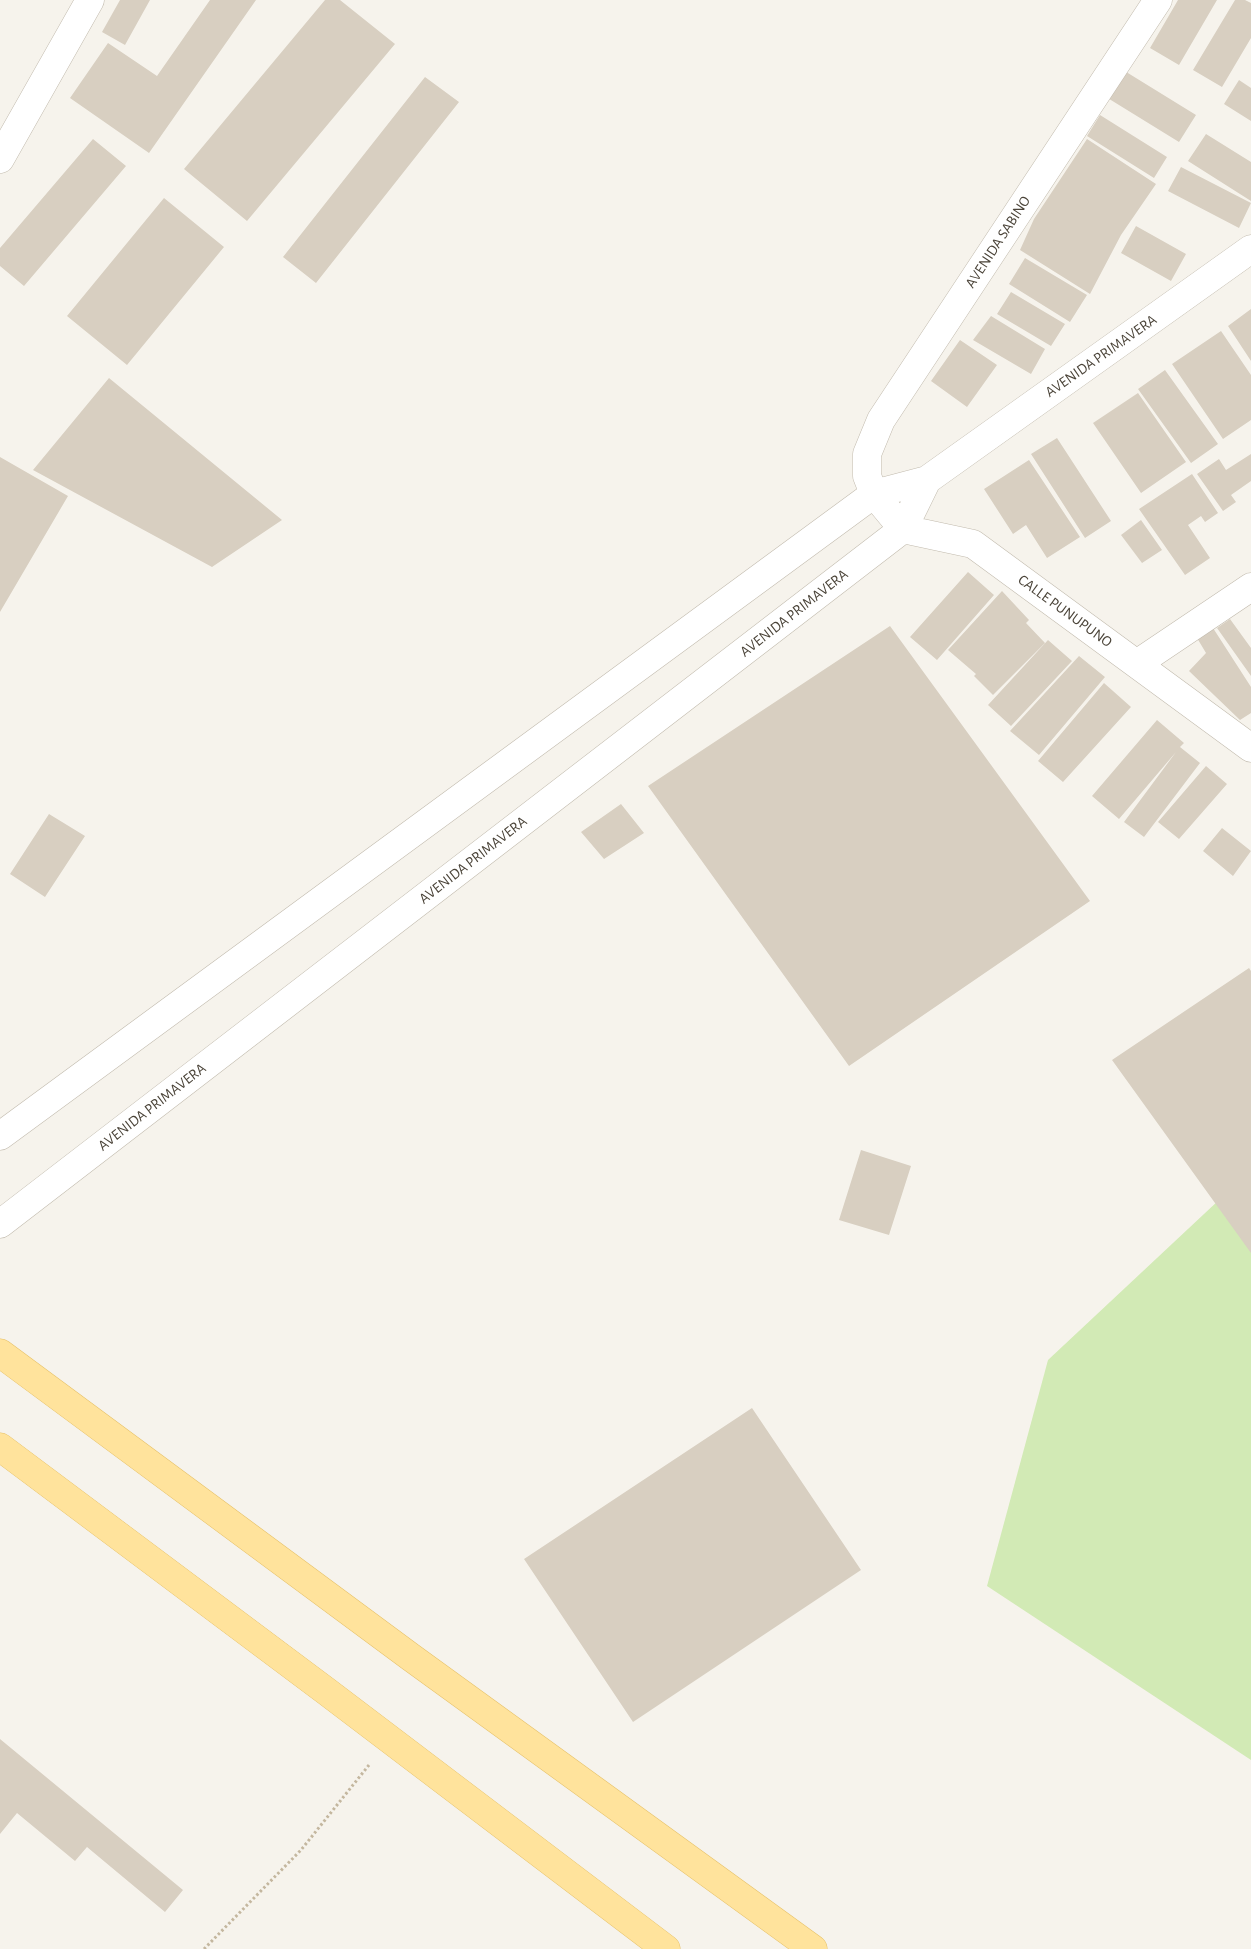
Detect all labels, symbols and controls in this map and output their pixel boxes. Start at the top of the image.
street label: AVENIDA SABINO [962,193,1034,291]
street label: AVENIDA PRIMAVERA [1042,311,1160,401]
street label: AVENIDA PRIMAVERA [736,565,852,661]
street label: CALLE PUNUPUNO [1014,571,1116,651]
street label: AVENIDA PRIMAVERA [415,812,531,908]
street label: AVENIDA PRIMAVERA [94,1059,210,1155]

